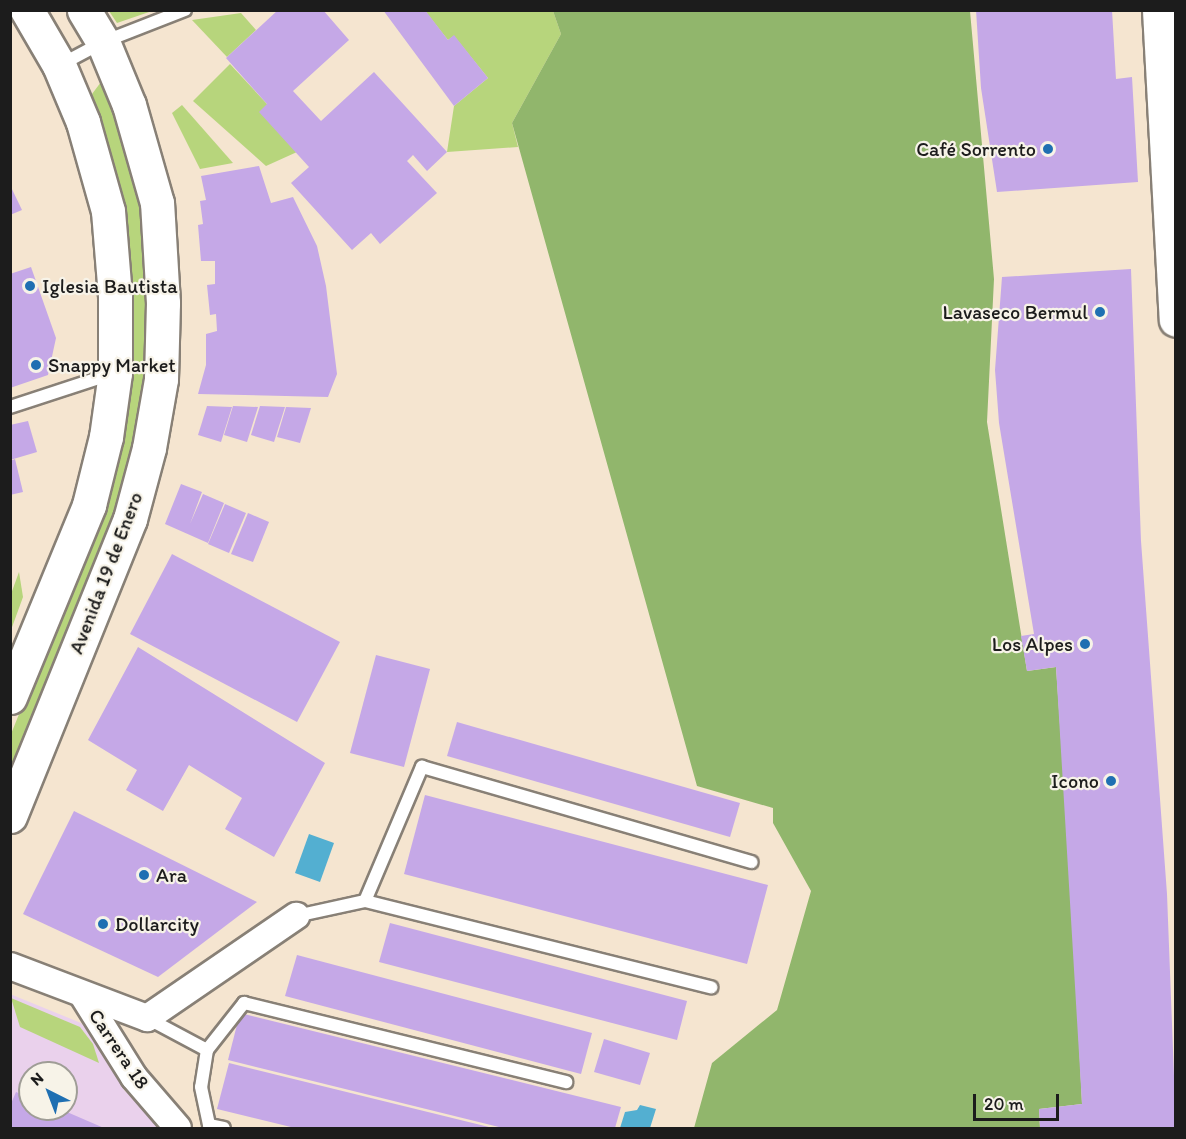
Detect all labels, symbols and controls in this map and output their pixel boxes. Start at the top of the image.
place label: Café Sorrento [916,137,1036,161]
marker: Café Sorrento [1041,142,1055,156]
place label: Iglesia Bautista [42,274,178,298]
marker: Iglesia Bautista [23,279,37,293]
place label: Lavaseco Bermul [943,300,1088,324]
marker: Lavaseco Bermul [1093,305,1107,319]
place label: Snappy Market [48,353,177,377]
marker: Snappy Market [29,358,43,372]
street label: Avenida 19 de Enero [64,489,148,657]
place label: Los Alpes [992,632,1073,656]
marker: Los Alpes [1078,637,1092,651]
place label: Icono [1051,769,1099,793]
marker: Icono [1104,774,1118,788]
place label: Ara [156,863,187,887]
marker: Ara [137,868,151,882]
place label: Dollarcity [115,912,199,936]
marker: Dollarcity [96,917,110,931]
street label: Carrera 18 [84,1004,154,1094]
north arrow [18,1061,78,1121]
text: N [27,1068,47,1089]
scale bar [976,1082,1062,1120]
text: 20 m [984,1093,1024,1115]

